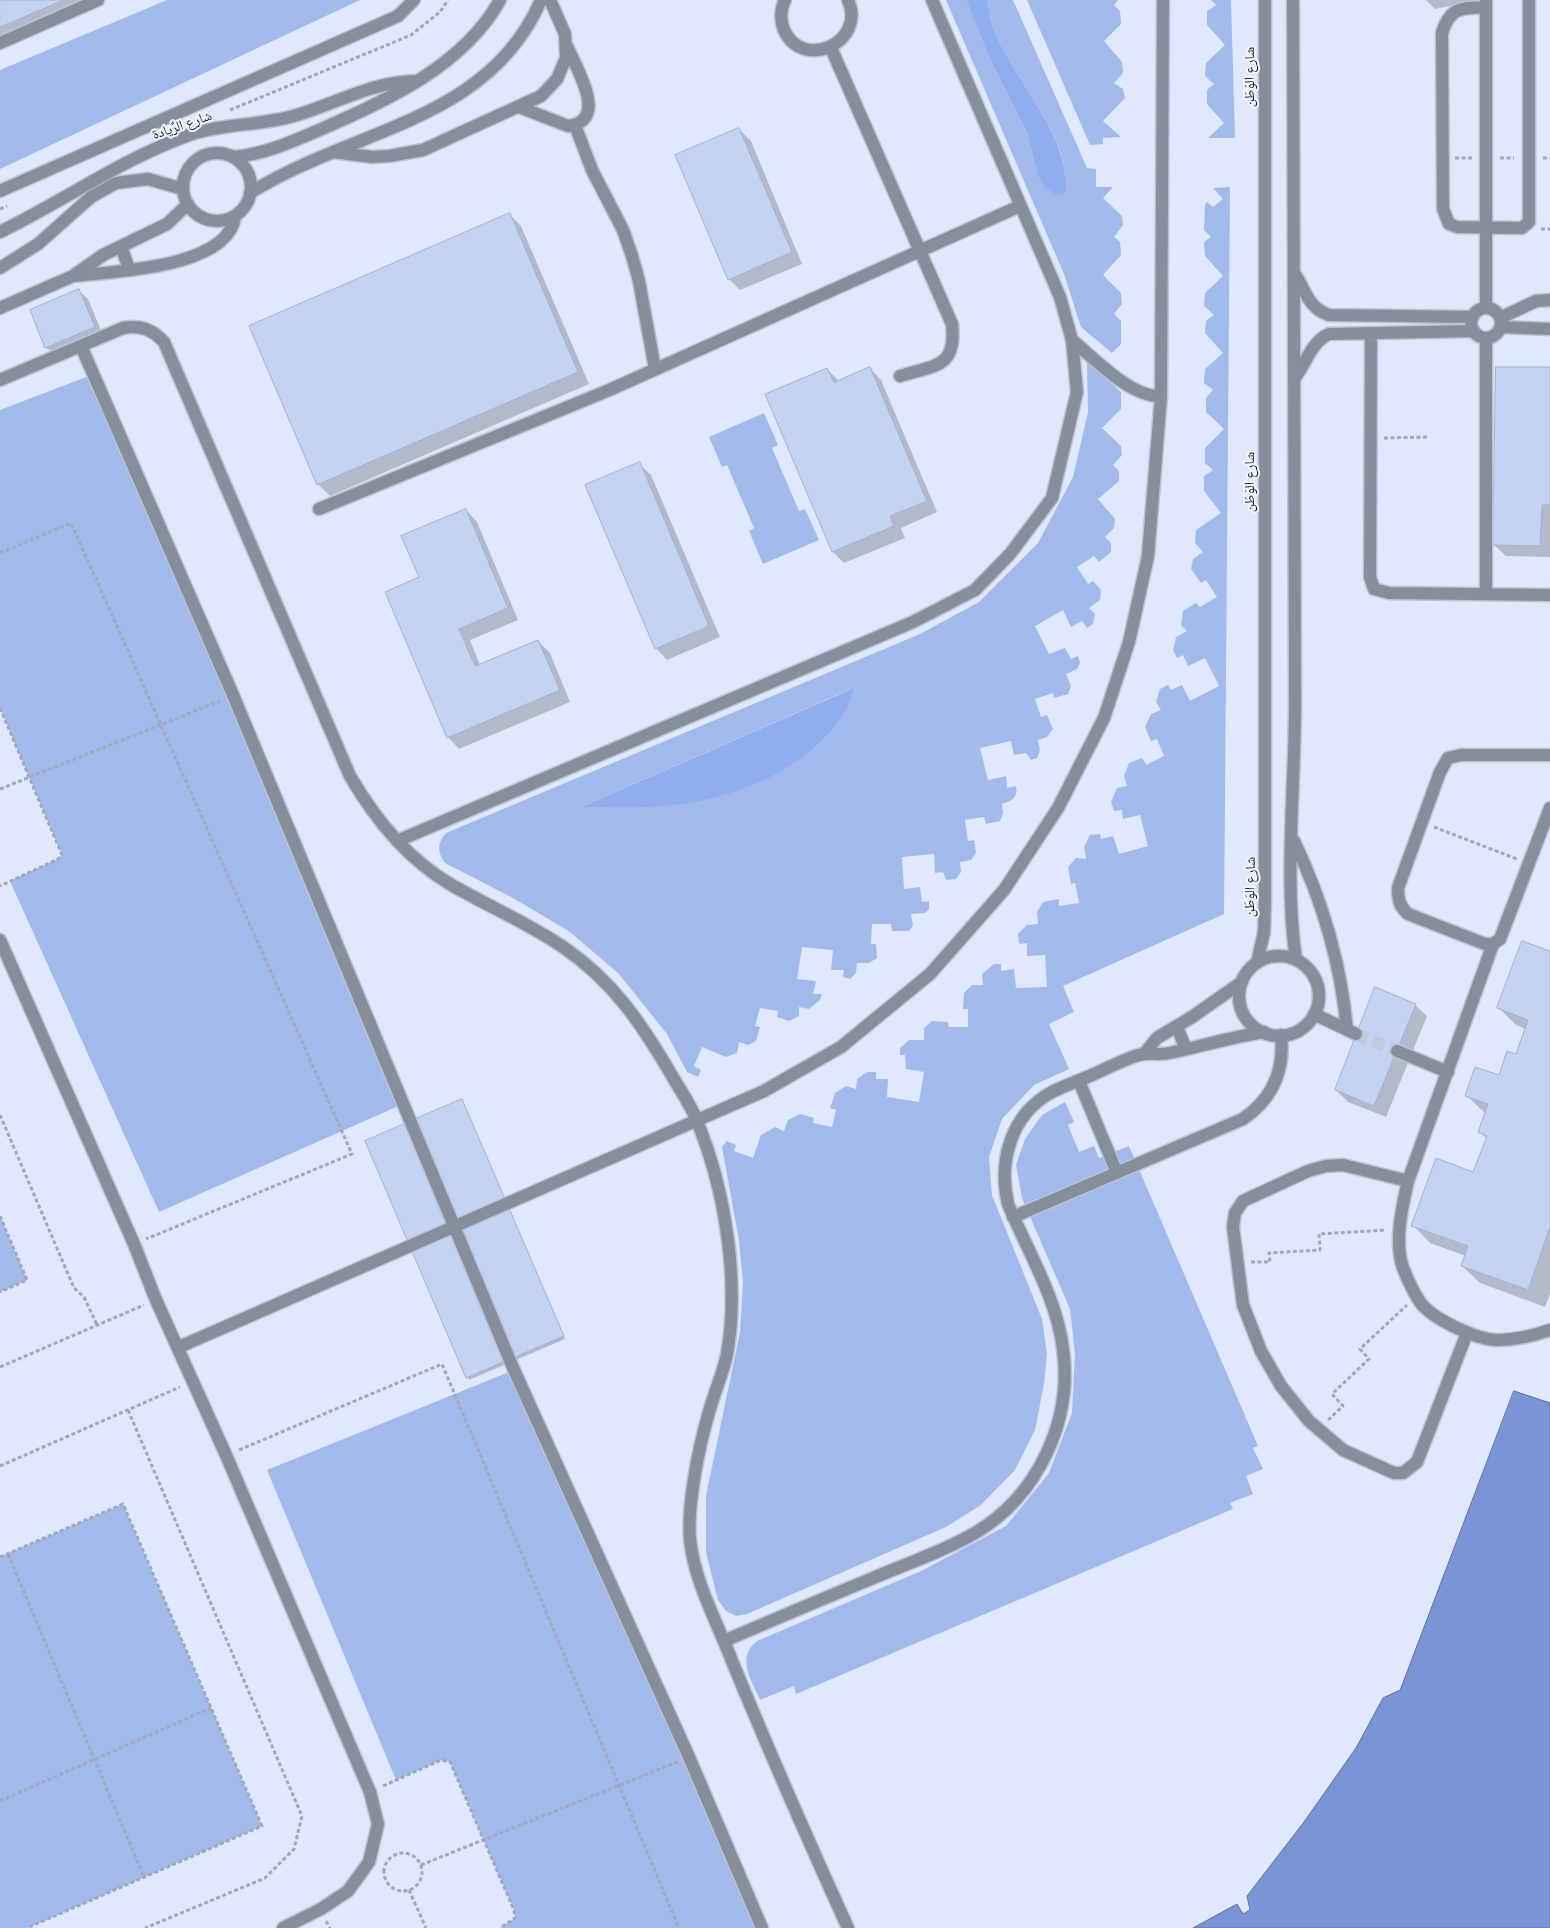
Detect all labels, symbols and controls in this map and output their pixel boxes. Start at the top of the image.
street label: شارع الوَطَن [1242,47,1258,107]
street label: شارع الرِّيادة [150,107,214,143]
street label: شارع الوَطَن [1242,452,1258,512]
street label: شارع الوَطَن [1241,857,1259,917]

